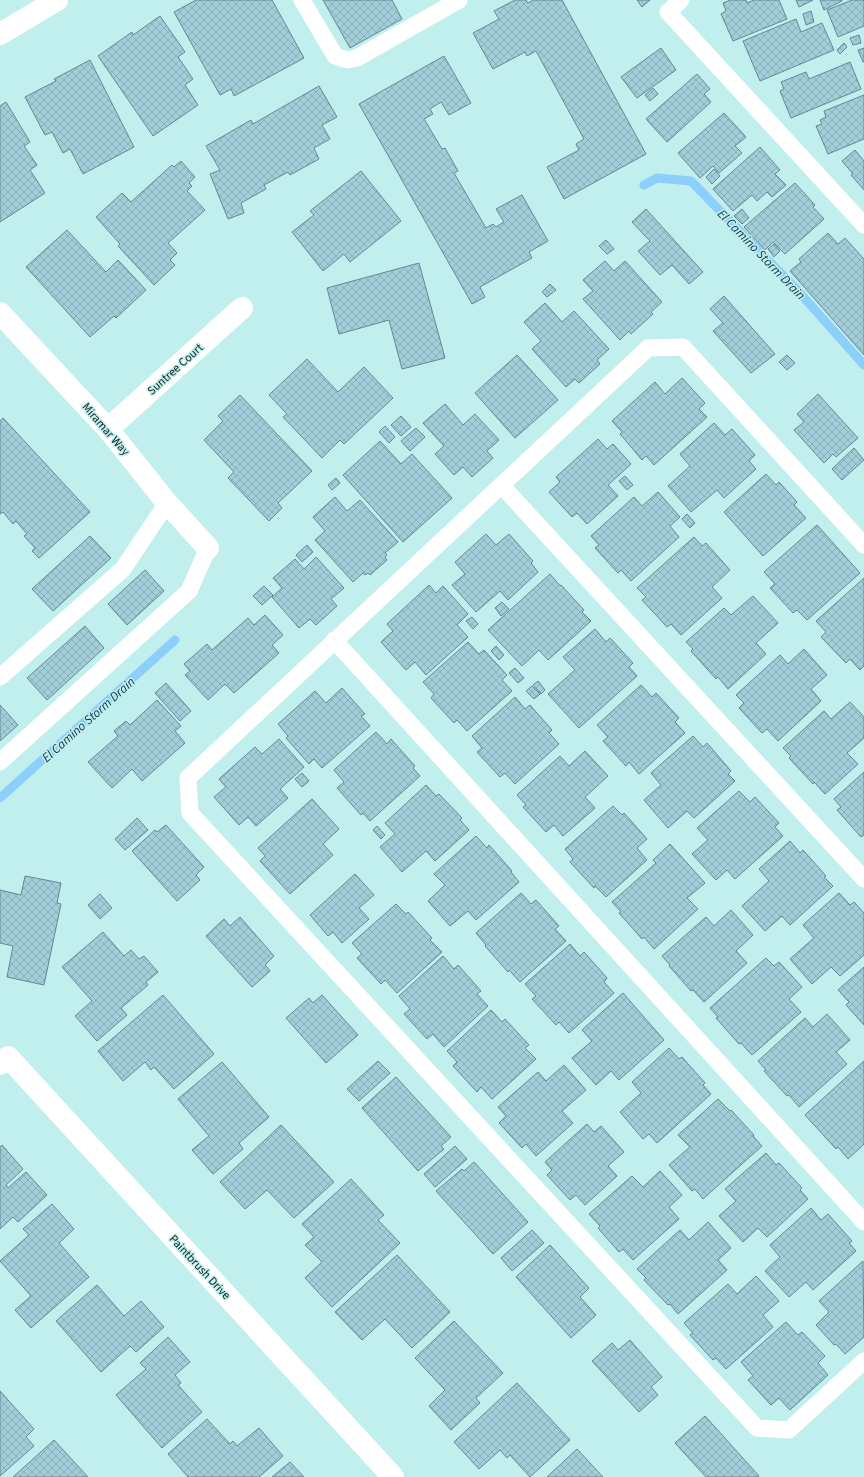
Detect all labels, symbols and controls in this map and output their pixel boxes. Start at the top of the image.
water label: El Camino Storm Drain [713,205,809,304]
street label: Suntree Court [144,340,207,399]
street label: Miramar Way [78,399,134,460]
water label: El Camino Storm Drain [38,673,139,766]
street label: Paintbrush Drive [165,1231,234,1304]

